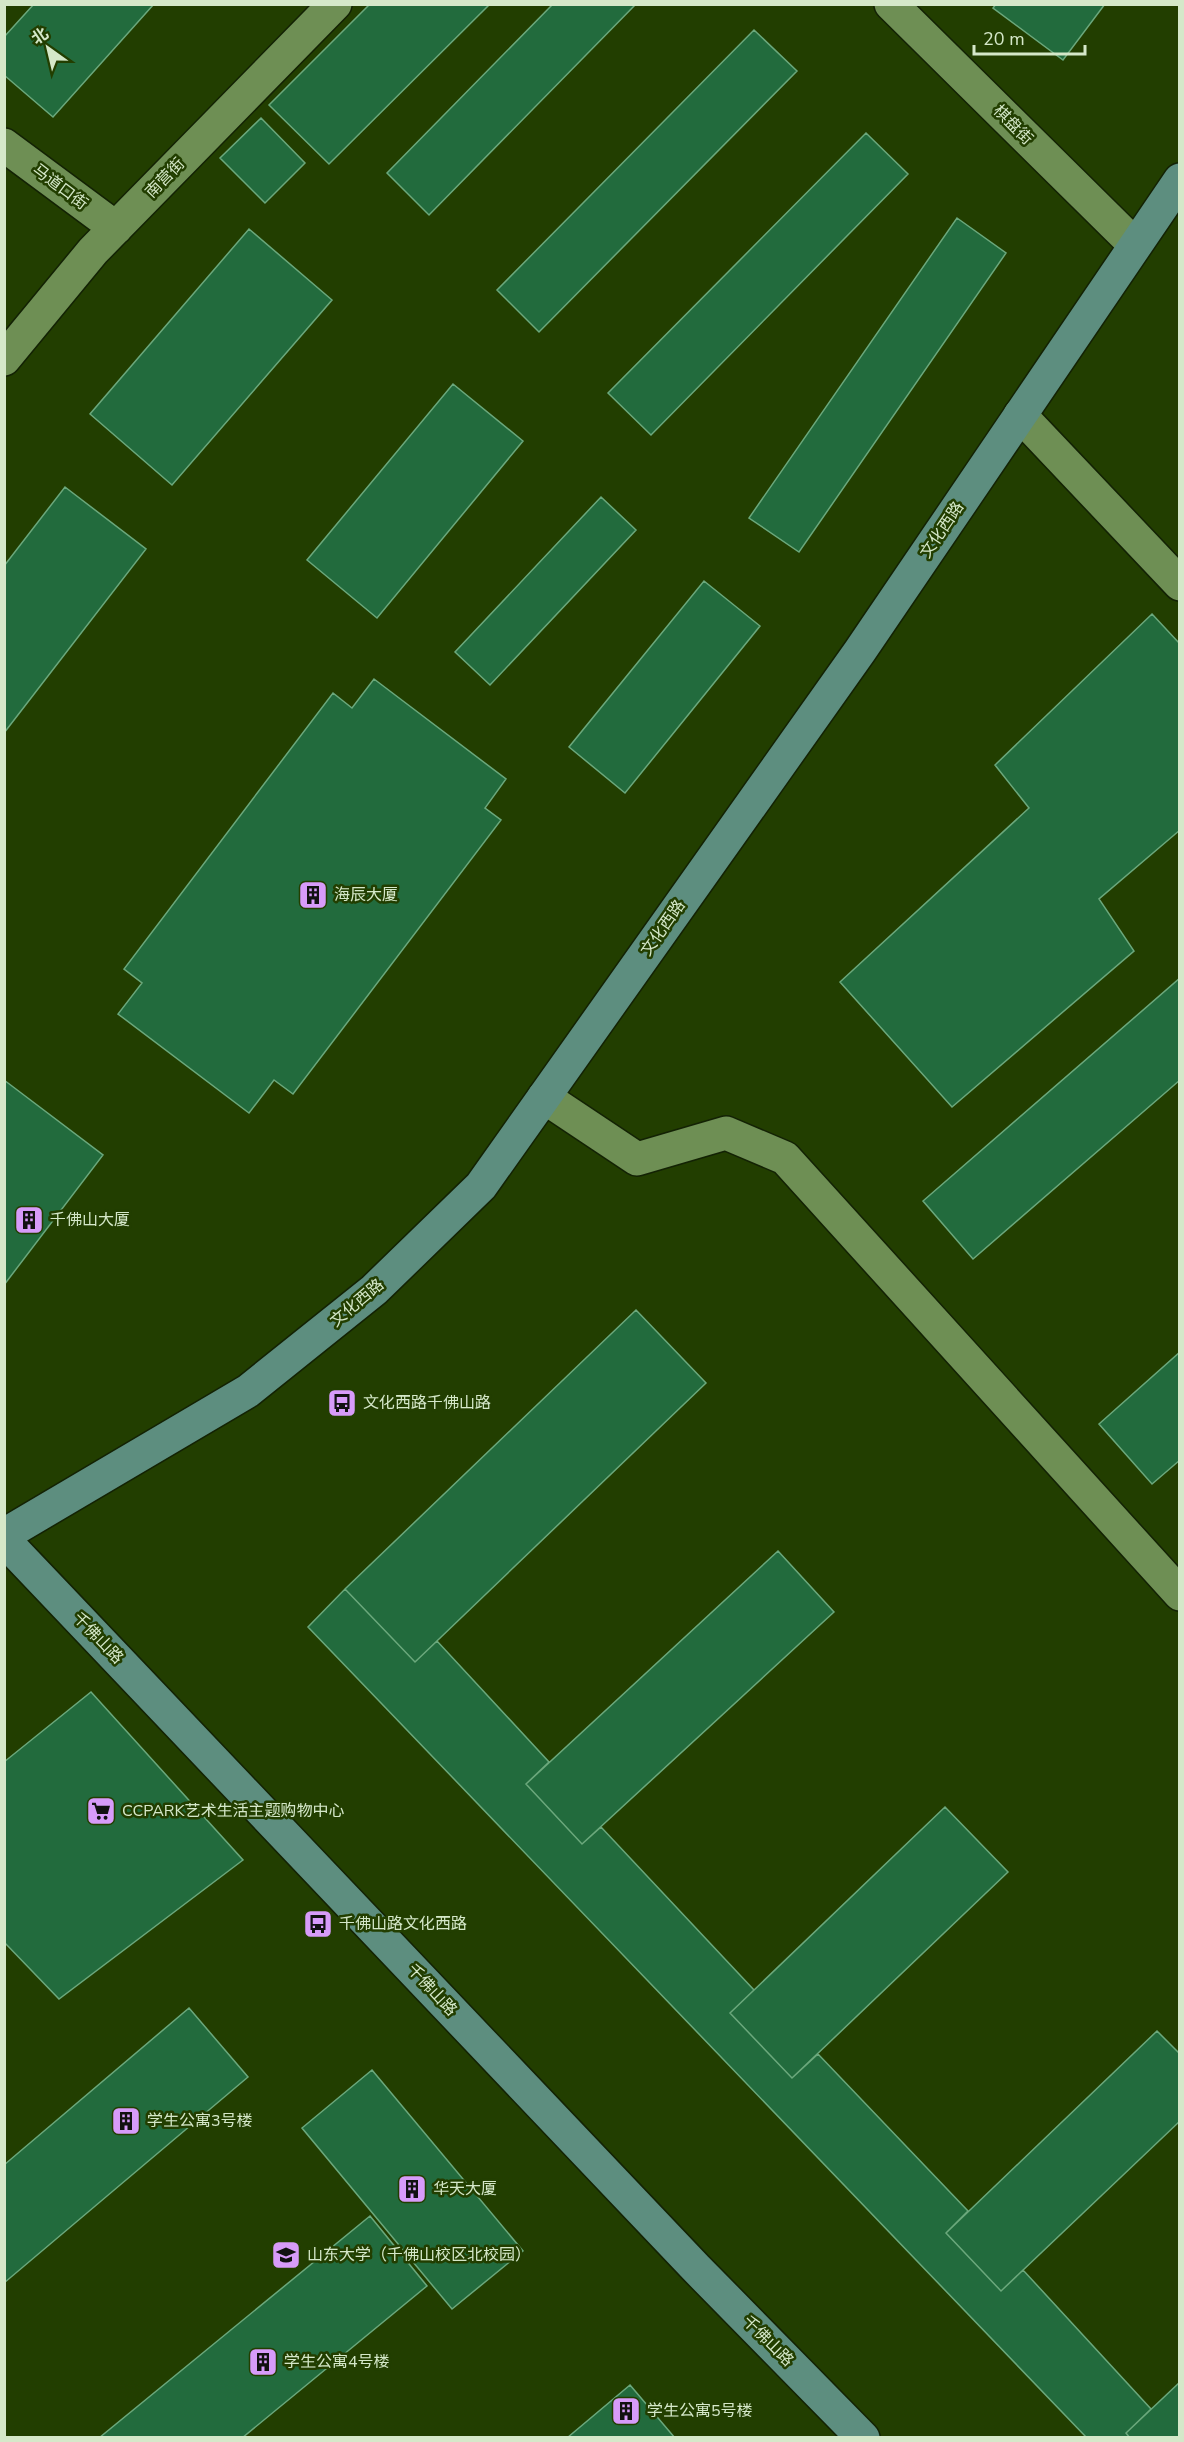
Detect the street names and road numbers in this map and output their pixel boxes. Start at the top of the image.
street label: 棋盘街 [988,100,1038,150]
street label: 南营街 [140,153,190,203]
street label: 马道口街 [28,159,92,215]
street label: 文化西路 [915,497,969,563]
street label: 文化西路 [636,895,690,961]
street label: 文化西路 [325,1274,389,1332]
street label: 千佛山路 [68,1607,128,1669]
street label: 千佛山路 [402,1959,462,2021]
street label: 千佛山路 [738,2311,798,2371]

